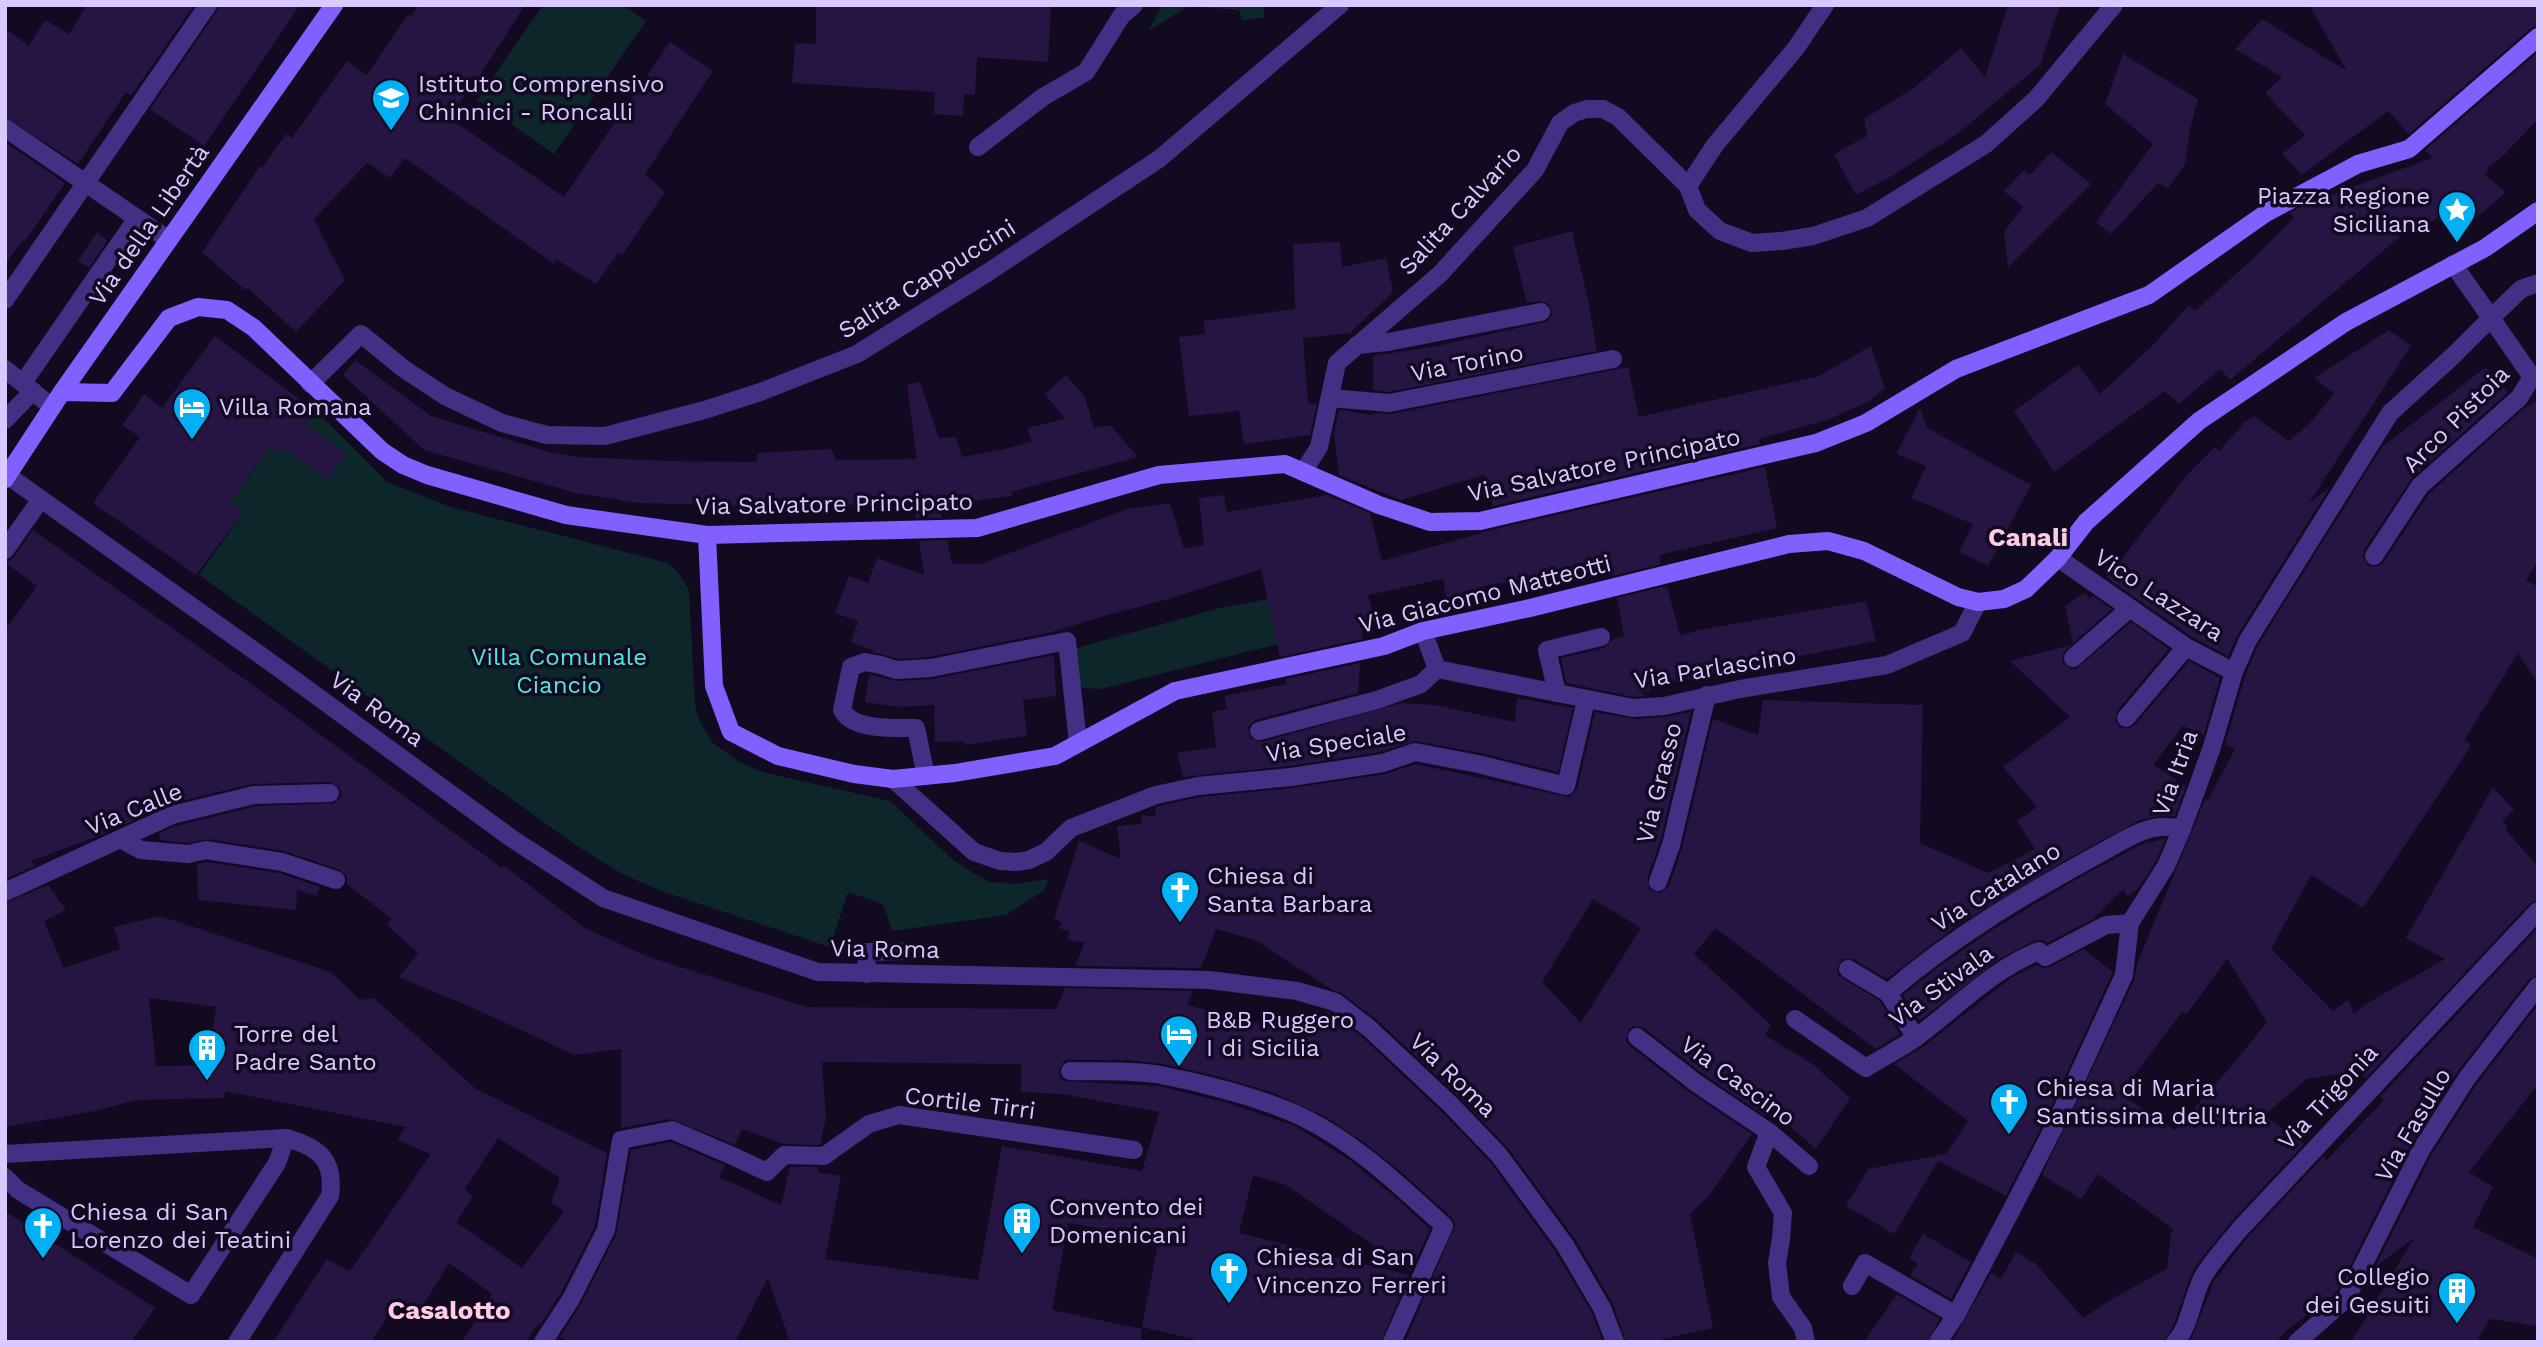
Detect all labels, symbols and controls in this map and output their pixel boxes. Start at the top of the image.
place label: Istituto Comprensivo Chinnici - Roncalli [418,70,664,126]
school or university icon: Istituto Comprensivo Chinnici - Roncalli [370,77,412,132]
street label: Via della Libertà [83,139,215,311]
street label: Salita Calvario [1393,139,1527,281]
place label: Piazza Regione Siciliana [2257,182,2430,238]
place icon: Piazza Regione Siciliana [2436,189,2478,244]
street label: Salita Cappuccini [833,213,1021,345]
street label: Via Torino [1408,338,1526,388]
street label: Arco Pistoia [2397,360,2515,478]
hotel icon: Villa Romana [171,386,213,441]
place label: Villa Romana [219,393,372,421]
street label: Via Salvatore Principato [1465,422,1743,508]
street label: Via Salvatore Principato [695,488,973,520]
district label: Canali [1988,522,2068,552]
street label: Vico Lazzara [2089,543,2229,647]
street label: Via Giacomo Matteotti [1356,549,1614,639]
street label: Via Parlascino [1632,641,1798,695]
park label: Villa Comunale Ciancio [471,643,647,699]
street label: Via Roma [324,665,430,753]
street label: Via Speciale [1264,718,1408,768]
street label: Via Grasso [1631,720,1687,846]
street label: Via Itria [2146,726,2204,820]
street label: Via Calle [82,777,186,841]
street label: Via Catalano [1926,836,2066,938]
place label: Chiesa di Santa Barbara [1207,862,1372,918]
church icon: Chiesa di Santa Barbara [1159,869,1201,924]
street label: Via Roma [830,934,940,964]
street label: Via Stivala [1884,939,1998,1033]
place label: B&B Ruggero I di Sicilia [1206,1006,1354,1062]
hotel icon: B&B Ruggero I di Sicilia [1158,1013,1200,1068]
place label: Torre del Padre Santo [234,1020,377,1076]
building icon: Torre del Padre Santo [186,1027,228,1082]
street label: Via Roma [1404,1027,1502,1123]
street label: Via Cascino [1675,1030,1801,1132]
street label: Via Trigonia [2272,1039,2384,1155]
street label: Via Fasullo [2369,1063,2457,1187]
place label: Chiesa di Maria Santissima dell'Itria [2036,1074,2267,1130]
street label: Cortile Tirri [903,1081,1037,1125]
church icon: Chiesa di Maria Santissima dell'Itria [1988,1081,2030,1136]
place label: Convento dei Domenicani [1049,1193,1203,1249]
place label: Chiesa di San Lorenzo dei Teatini [70,1198,291,1254]
building icon: Convento dei Domenicani [1001,1200,1043,1255]
church icon: Chiesa di San Lorenzo dei Teatini [22,1205,64,1260]
place label: Chiesa di San Vincenzo Ferreri [1256,1243,1447,1299]
church icon: Chiesa di San Vincenzo Ferreri [1208,1250,1250,1305]
place label: Collegio dei Gesuiti [2305,1263,2430,1319]
building icon: Collegio dei Gesuiti [2436,1270,2478,1325]
district label: Casalotto [388,1295,511,1325]

